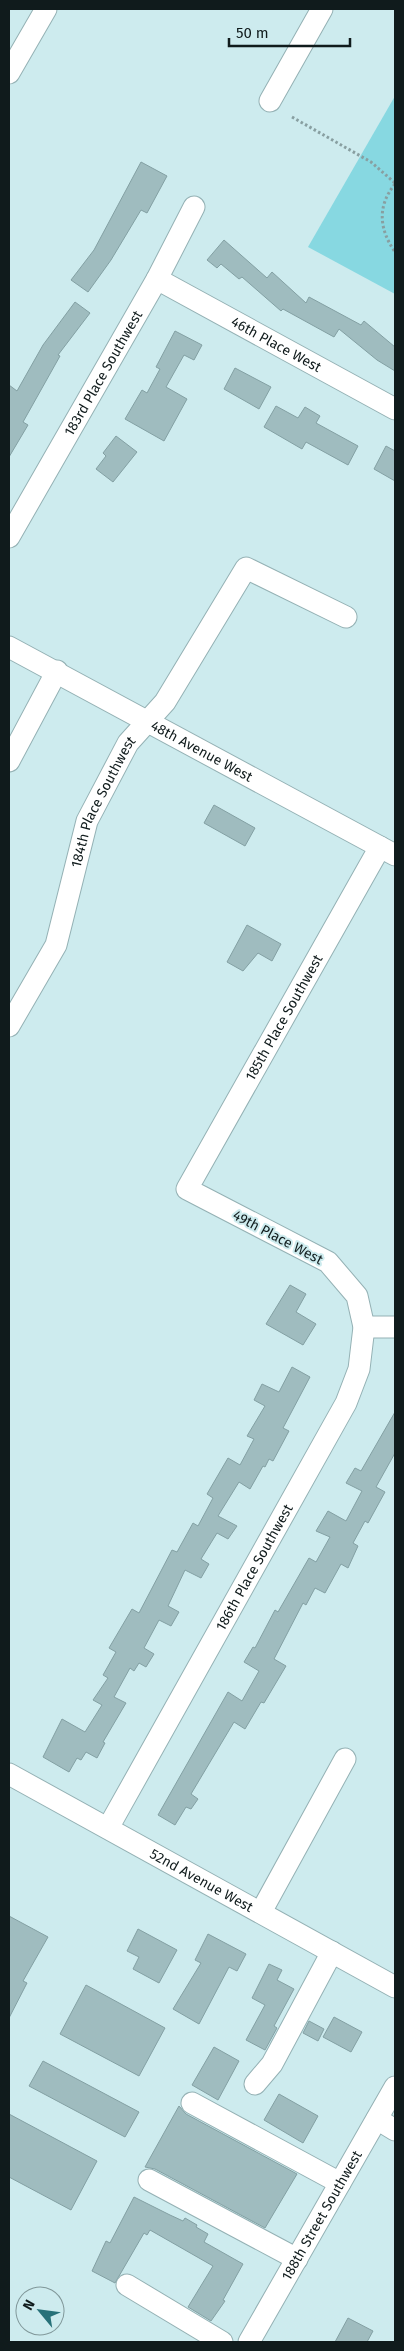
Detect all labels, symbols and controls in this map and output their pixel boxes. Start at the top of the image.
scale bar [229,15,350,47]
text: 50 m [236,24,269,42]
street label: 183rd Place Southwest [61,307,147,439]
street label: 46th Place West [228,313,325,377]
street label: 48th Avenue West [148,717,256,786]
street label: 184th Place Southwest [68,732,140,869]
street label: 185th Place Southwest [242,951,327,1084]
street label: 49th Place West [230,1207,327,1269]
street label: 186th Place Southwest [212,1500,297,1634]
street label: 52nd Avenue West [147,1845,257,1916]
street label: 188th Street Southwest [278,2147,366,2283]
north arrow [15,2286,65,2336]
text: N [19,2297,39,2313]

